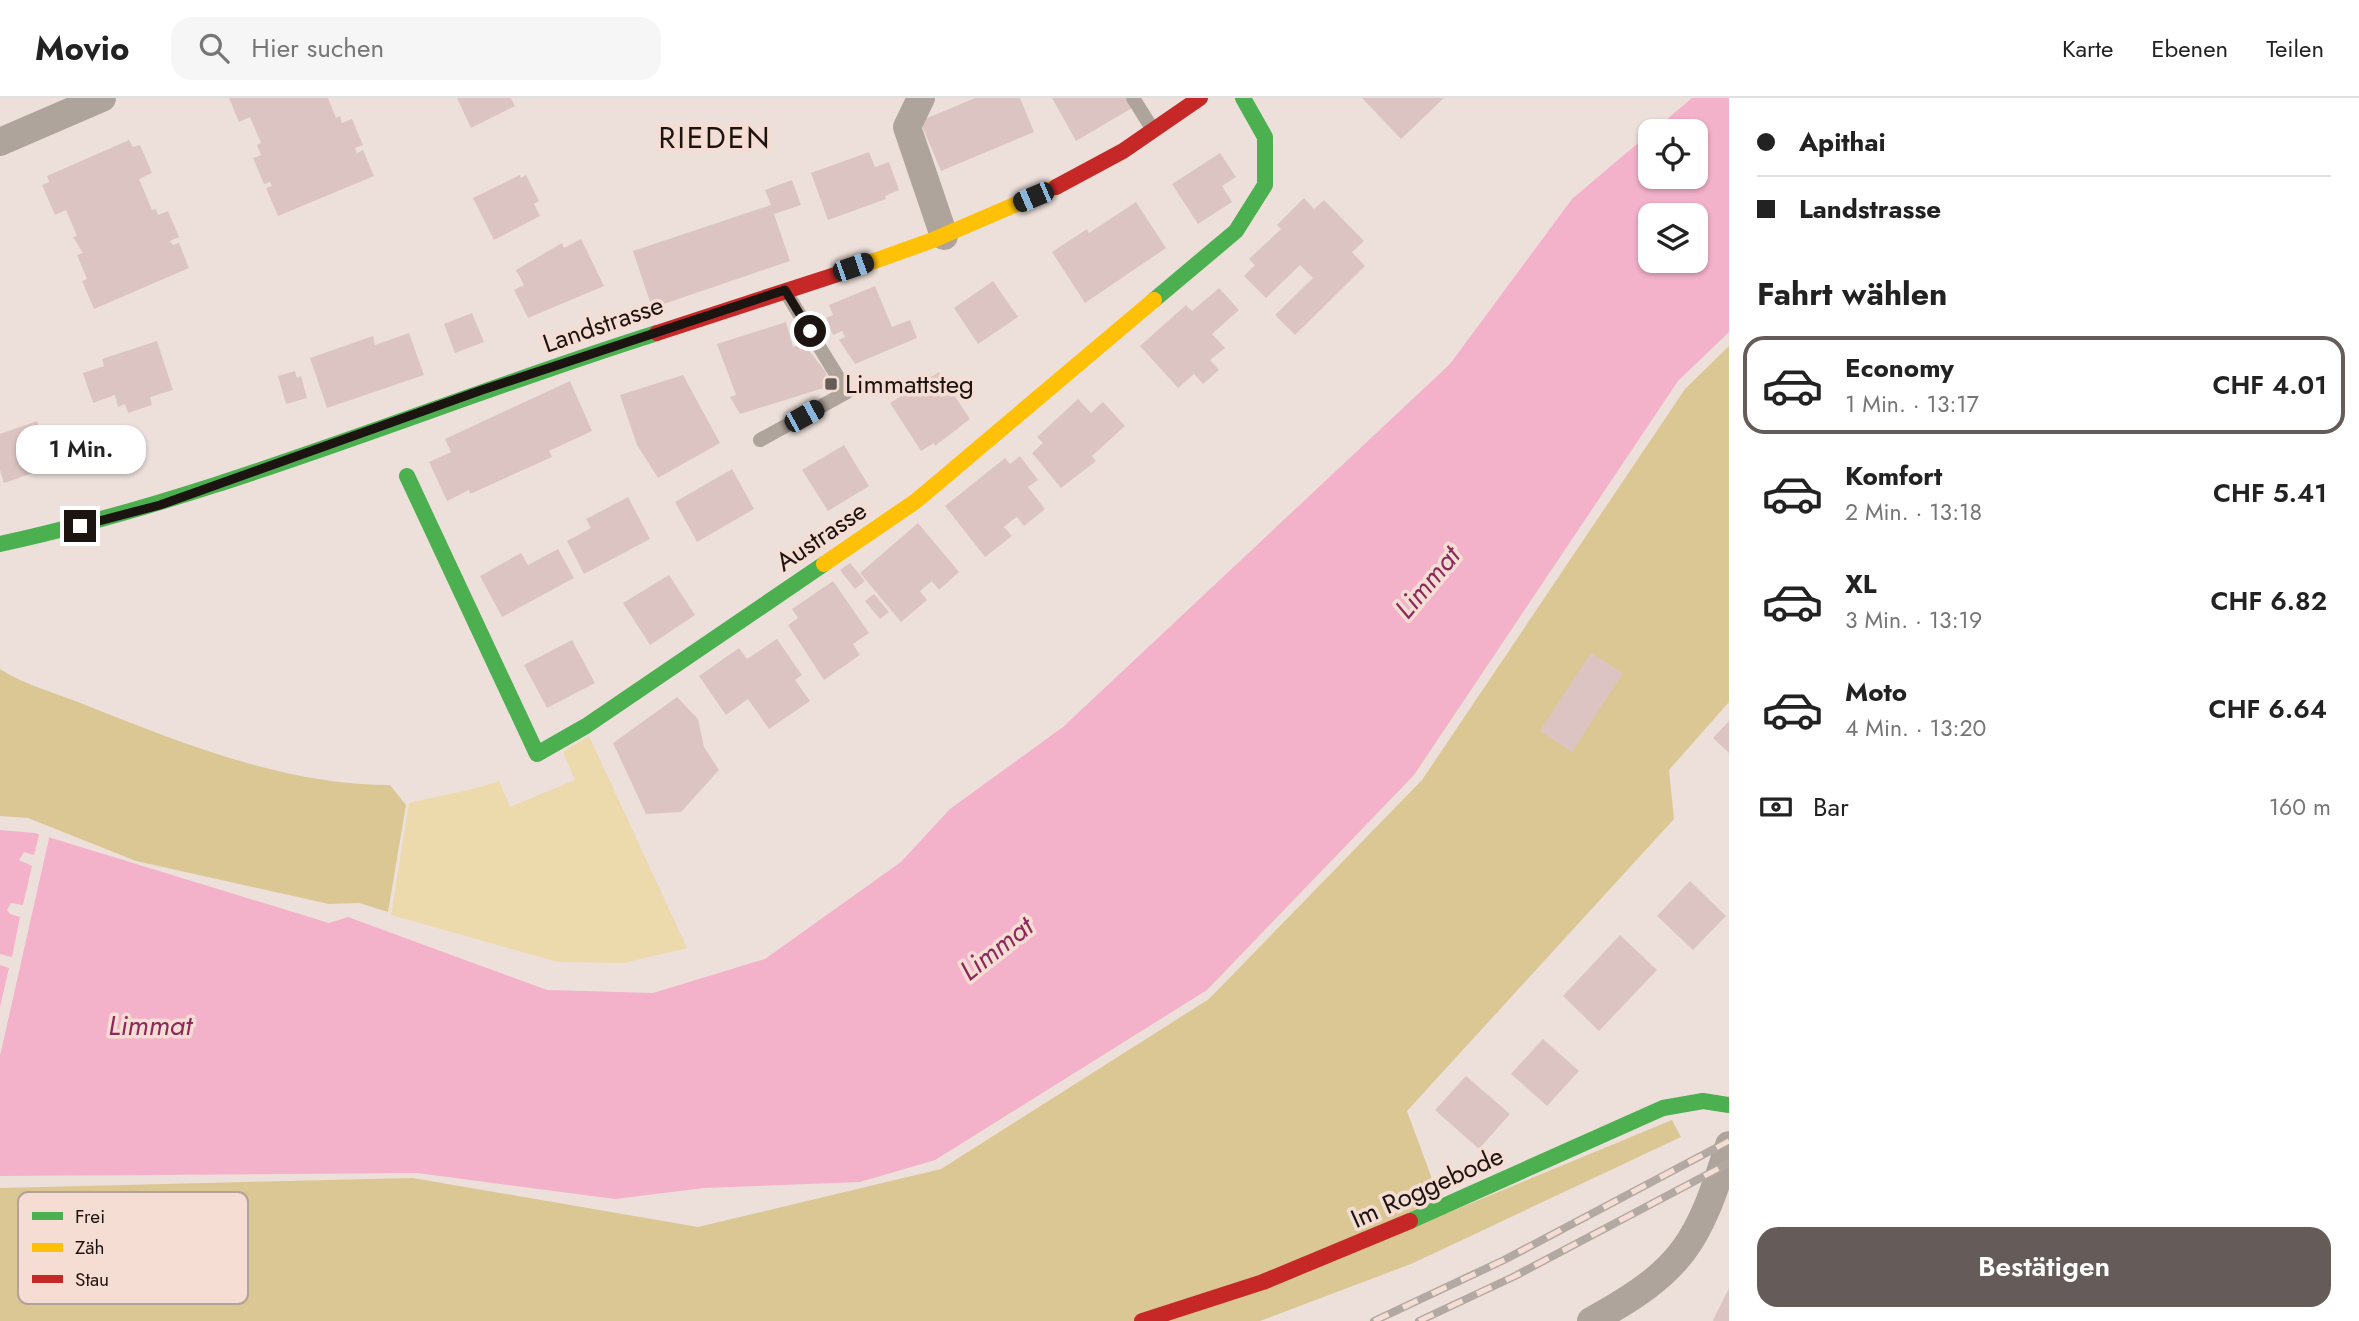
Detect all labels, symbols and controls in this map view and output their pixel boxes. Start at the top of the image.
search box [171,17,661,80]
text: Movio [35,25,129,72]
icon: search [195,29,233,67]
text: Hier suchen [251,29,384,67]
text: Karte [2062,31,2113,66]
text: Ebenen [2151,31,2228,66]
text: Teilen [2266,31,2324,66]
district label: RIEDEN [659,116,771,159]
map controls [1638,119,1708,273]
button: locate [1638,119,1708,189]
text: Apithai [1799,123,1886,161]
car [1010,179,1057,215]
text: Landstrasse [1799,190,1941,228]
button: layers [1638,203,1708,273]
car [830,250,877,284]
text: Fahrt wählen [1757,271,1947,317]
street label: Landstrasse [538,286,668,362]
route start [794,315,826,347]
text: Economy [1845,349,1954,387]
icon: car [1761,354,1824,417]
place label: Limmattsteg [845,365,974,403]
text: CHF 4.01 [2212,366,2327,404]
marker: Limmattsteg [823,376,839,392]
text: 1 Min. · 13:17 [1845,387,1979,421]
car [781,397,828,435]
callout: 1 Min. [15,424,145,474]
text: 1 Min. [49,432,113,466]
text: Komfort [1845,457,1942,495]
icon: car [1761,462,1824,525]
text: CHF 5.41 [2213,474,2327,512]
street label: Austrasse [768,492,874,580]
text: 2 Min. · 13:18 [1845,495,1982,529]
route end [64,510,96,542]
water label: Limmat [1385,536,1471,628]
text: XL [1845,565,1877,603]
icon: car [1761,570,1824,633]
text: CHF 6.82 [2210,582,2327,620]
text: 3 Min. · 13:19 [1845,603,1982,637]
text: Moto [1845,673,1907,711]
icon: car [1761,678,1824,741]
text: CHF 6.64 [2209,690,2327,728]
text: 4 Min. · 13:20 [1845,711,1986,745]
icon: cash [1757,788,1795,826]
text: Bar [1813,788,1849,826]
text: 160 m [2269,790,2331,824]
water label: Limmat [951,906,1043,990]
water label: Limmat [108,1005,193,1046]
street label: Im Roggebode [1345,1136,1509,1238]
legend [18,1192,248,1304]
text: Frei [75,1203,105,1230]
button: Bestätigen [1757,1227,2331,1307]
text: Zäh [75,1234,105,1261]
text: Stau [75,1266,109,1293]

